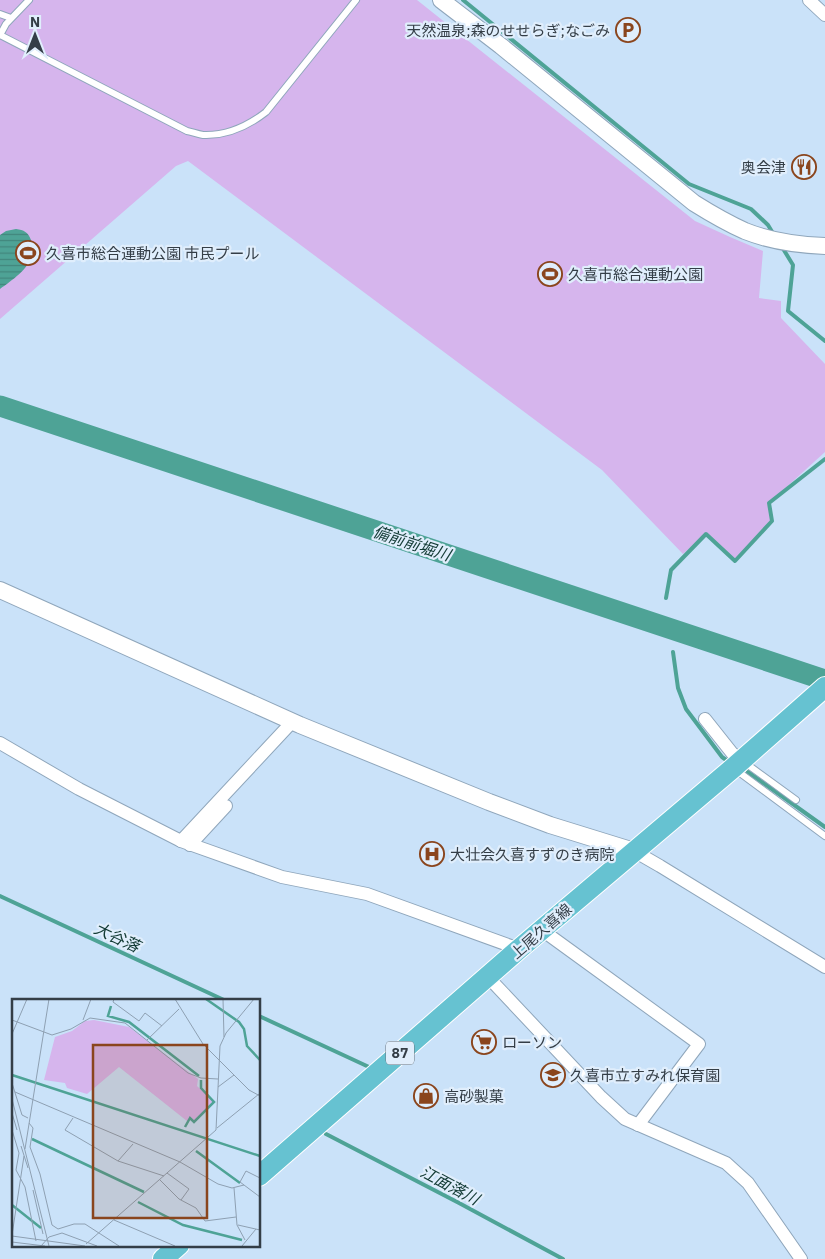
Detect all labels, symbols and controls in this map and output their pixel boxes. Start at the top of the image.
north arrow [10,10,60,60]
text: N [30,13,40,31]
parking icon: 天然温泉;森のせせらぎ;なごみ [615,17,641,43]
place label: 天然温泉;森のせせらぎ;なごみ [406,21,610,40]
restaurant icon: 奥会津 [791,154,817,180]
place label: 奥会津 [741,158,786,177]
sports icon: 久喜市総合運動公園 市民プール [15,240,41,266]
place label: 久喜市総合運動公園 市民プール [46,244,260,263]
sports icon: 久喜市総合運動公園 [537,261,563,287]
place label: 久喜市総合運動公園 [568,265,703,284]
water label: 備前前堀川 [371,521,455,565]
hospital icon: 大壮会久喜すずのき病院 [419,841,445,867]
place label: 大壮会久喜すずのき病院 [450,845,615,864]
street label: 上尾久喜線 [506,899,576,963]
water label: 大谷落 [91,918,146,957]
inset map [12,999,260,1246]
supermarket icon: ローソン [471,1029,497,1055]
place label: ローソン [502,1033,562,1052]
road number: 87 [386,1042,414,1064]
school or university icon: 久喜市立すみれ保育園 [540,1062,566,1088]
place label: 久喜市立すみれ保育園 [570,1066,720,1085]
shop icon: 高砂製菓 [413,1083,439,1109]
place label: 高砂製菓 [444,1087,504,1106]
water label: 江面落川 [417,1161,485,1210]

